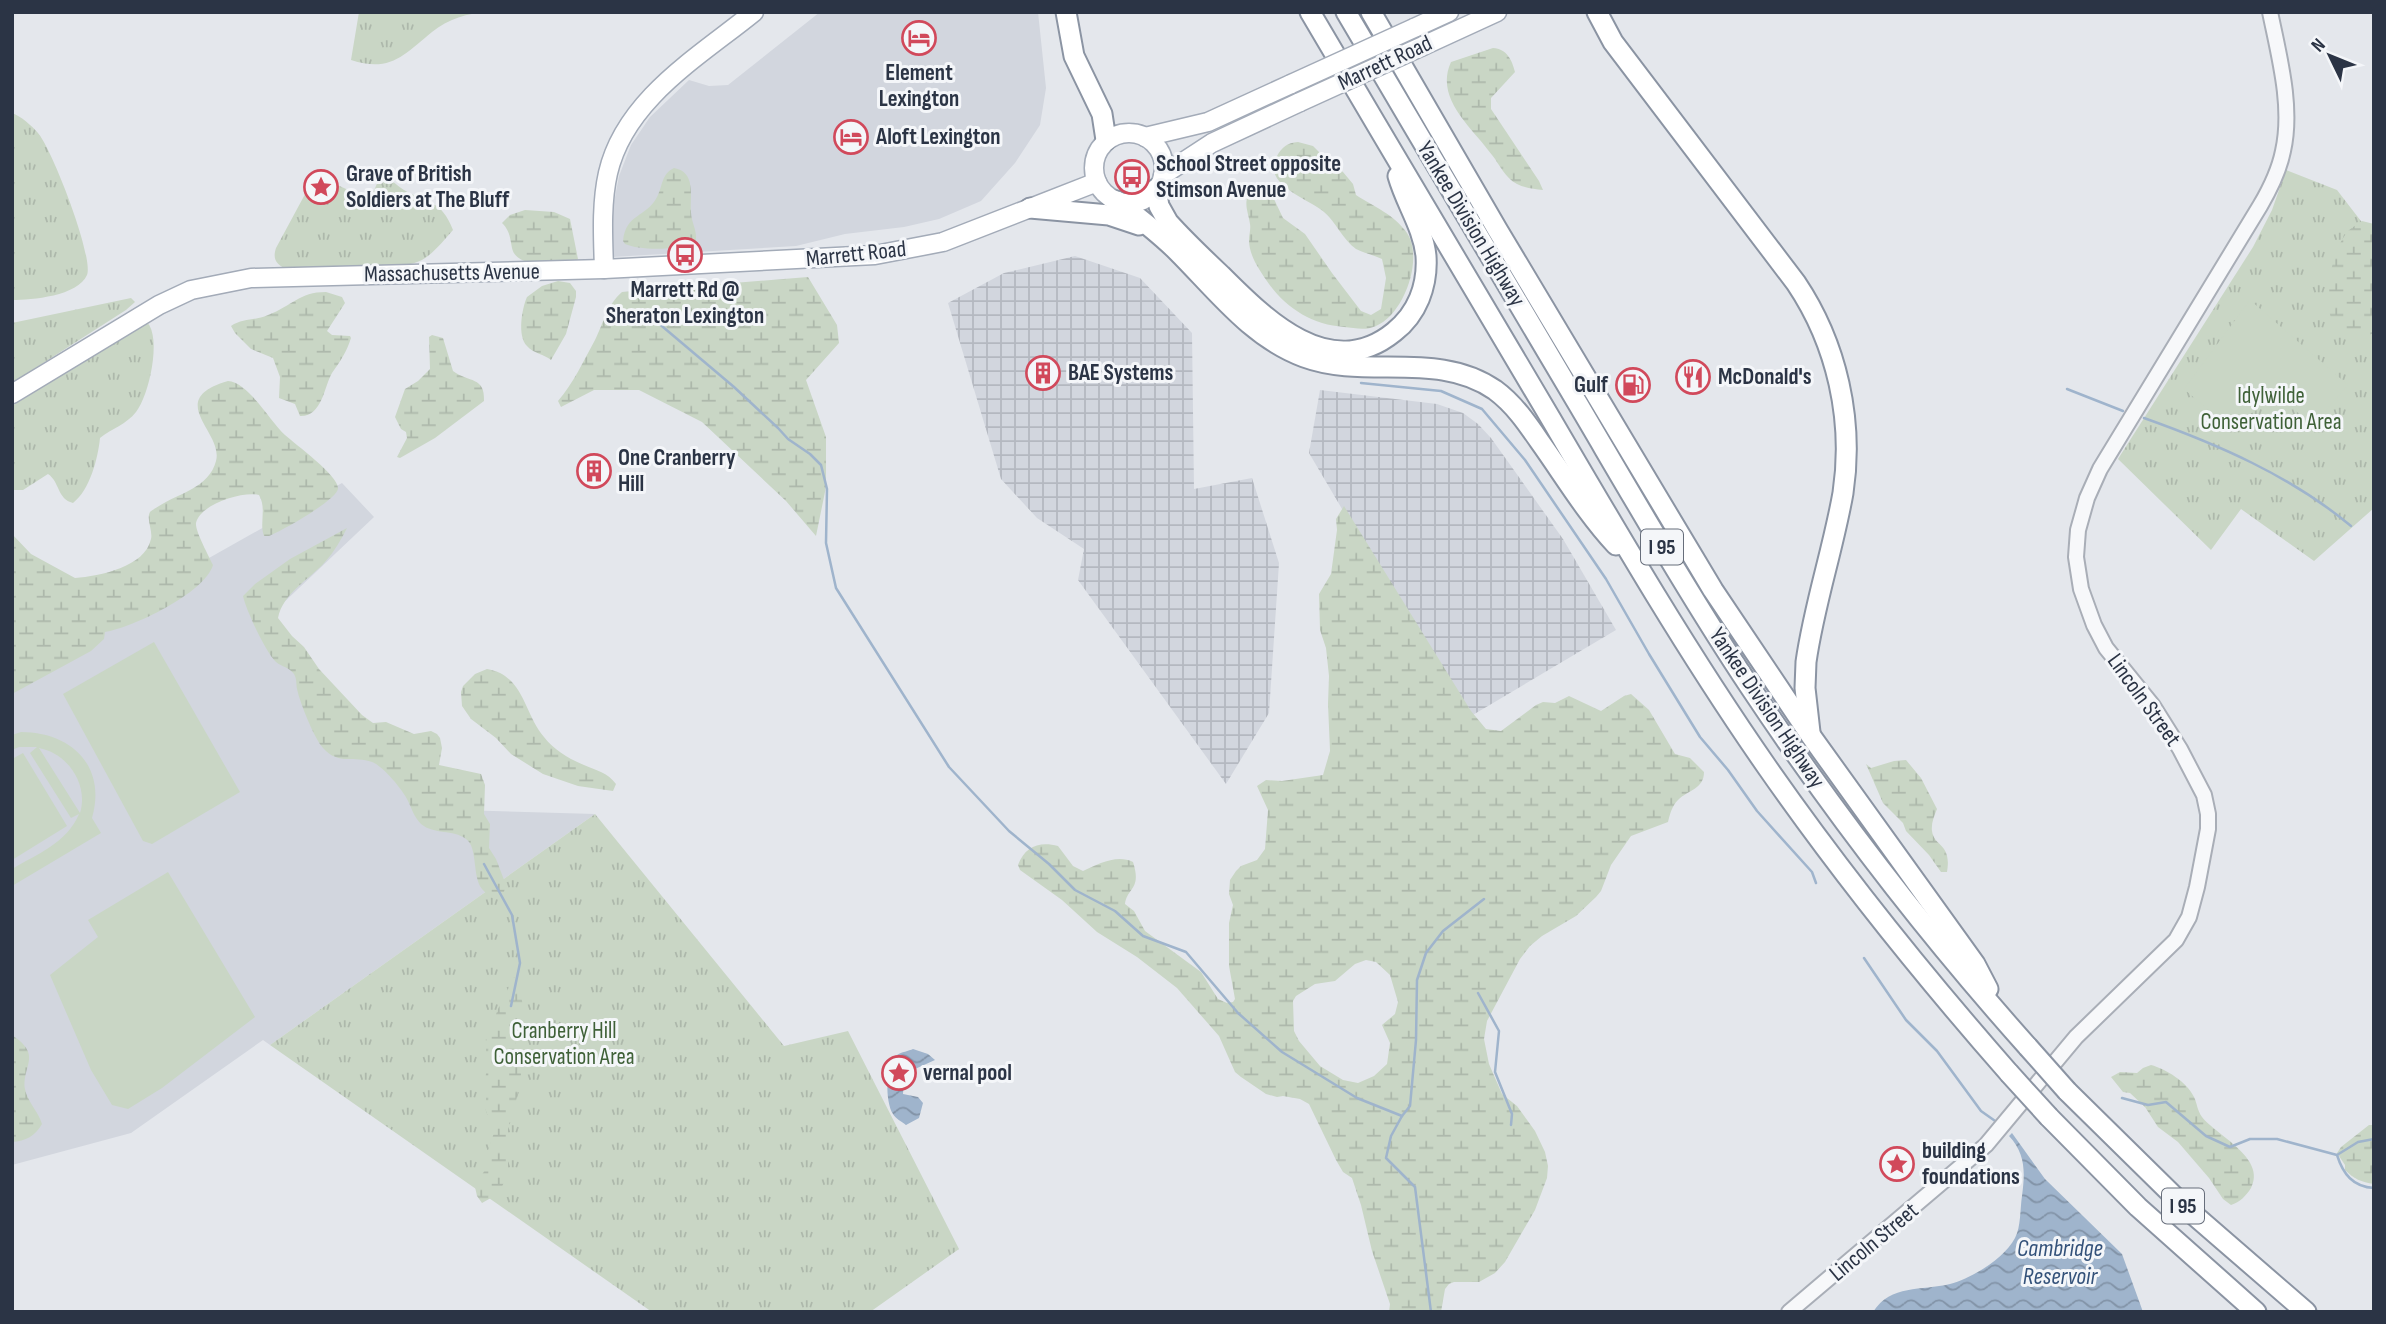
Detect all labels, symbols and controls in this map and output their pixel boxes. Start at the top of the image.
hotel icon: Element Lexington [900,19,938,57]
north arrow [2295,21,2365,91]
street label: Marrett Road [1334,29,1436,97]
text: N [2307,34,2331,57]
place label: Element Lexington [879,59,959,113]
hotel icon: Aloft Lexington [832,118,870,156]
place label: Aloft Lexington [875,123,1001,151]
street label: Yankee Division Highway [1411,136,1531,312]
place label: School Street opposite Stimson Avenue [1156,150,1341,204]
bus stop icon: School Street opposite Stimson Avenue [1113,158,1151,196]
place label: Grave of British Soldiers at The Bluff [346,160,510,214]
place icon: Grave of British Soldiers at The Bluff [302,168,340,206]
street label: Marrett Road [805,235,907,273]
bus stop icon: Marrett Rd @ Sheraton Lexington [666,236,704,274]
street label: Massachusetts Avenue [364,257,540,289]
place label: Marrett Rd @ Sheraton Lexington [606,276,764,330]
building icon: BAE Systems [1024,354,1062,392]
restaurant icon: McDonald's [1674,358,1712,396]
place label: BAE Systems [1068,359,1174,387]
place label: McDonald's [1718,363,1812,391]
fuel station icon: Gulf [1614,366,1652,404]
place label: Gulf [1574,371,1609,399]
park label: Idylwilde Conservation Area [2201,382,2342,436]
place label: One Cranberry Hill [618,444,736,498]
building icon: One Cranberry Hill [575,452,613,490]
road number: I 95 [1641,530,1683,564]
street label: Yankee Division Highway [1703,622,1831,794]
street label: Lincoln Street [2101,648,2187,752]
park label: Cranberry Hill Conservation Area [494,1017,635,1071]
place icon: vernal pool [880,1054,918,1092]
place label: vernal pool [923,1059,1012,1087]
place label: building foundations [1922,1137,2020,1191]
place icon: building foundations [1878,1145,1916,1183]
road number: I 95 [2162,1188,2204,1224]
street label: Lincoln Street [1824,1197,1924,1287]
water label: Cambridge Reservoir [2017,1234,2103,1291]

